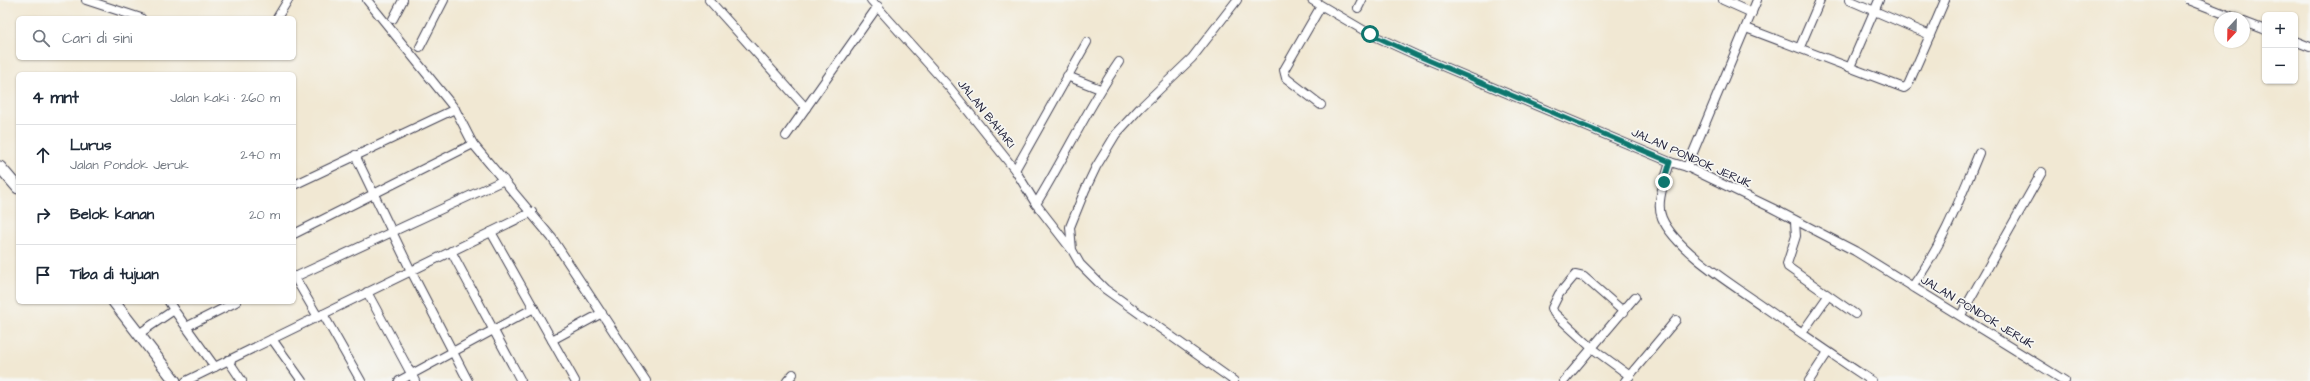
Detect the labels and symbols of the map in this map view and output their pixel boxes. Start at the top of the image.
north arrow [2214,12,2250,48]
route start [1361,25,1379,43]
street label: JALAN BAHARI [953,76,1019,152]
street label: JALAN PONDOK JERUK [1628,124,1754,192]
route end [1655,173,1673,191]
street label: JALAN PONDOK JERUK [1917,271,2037,353]

